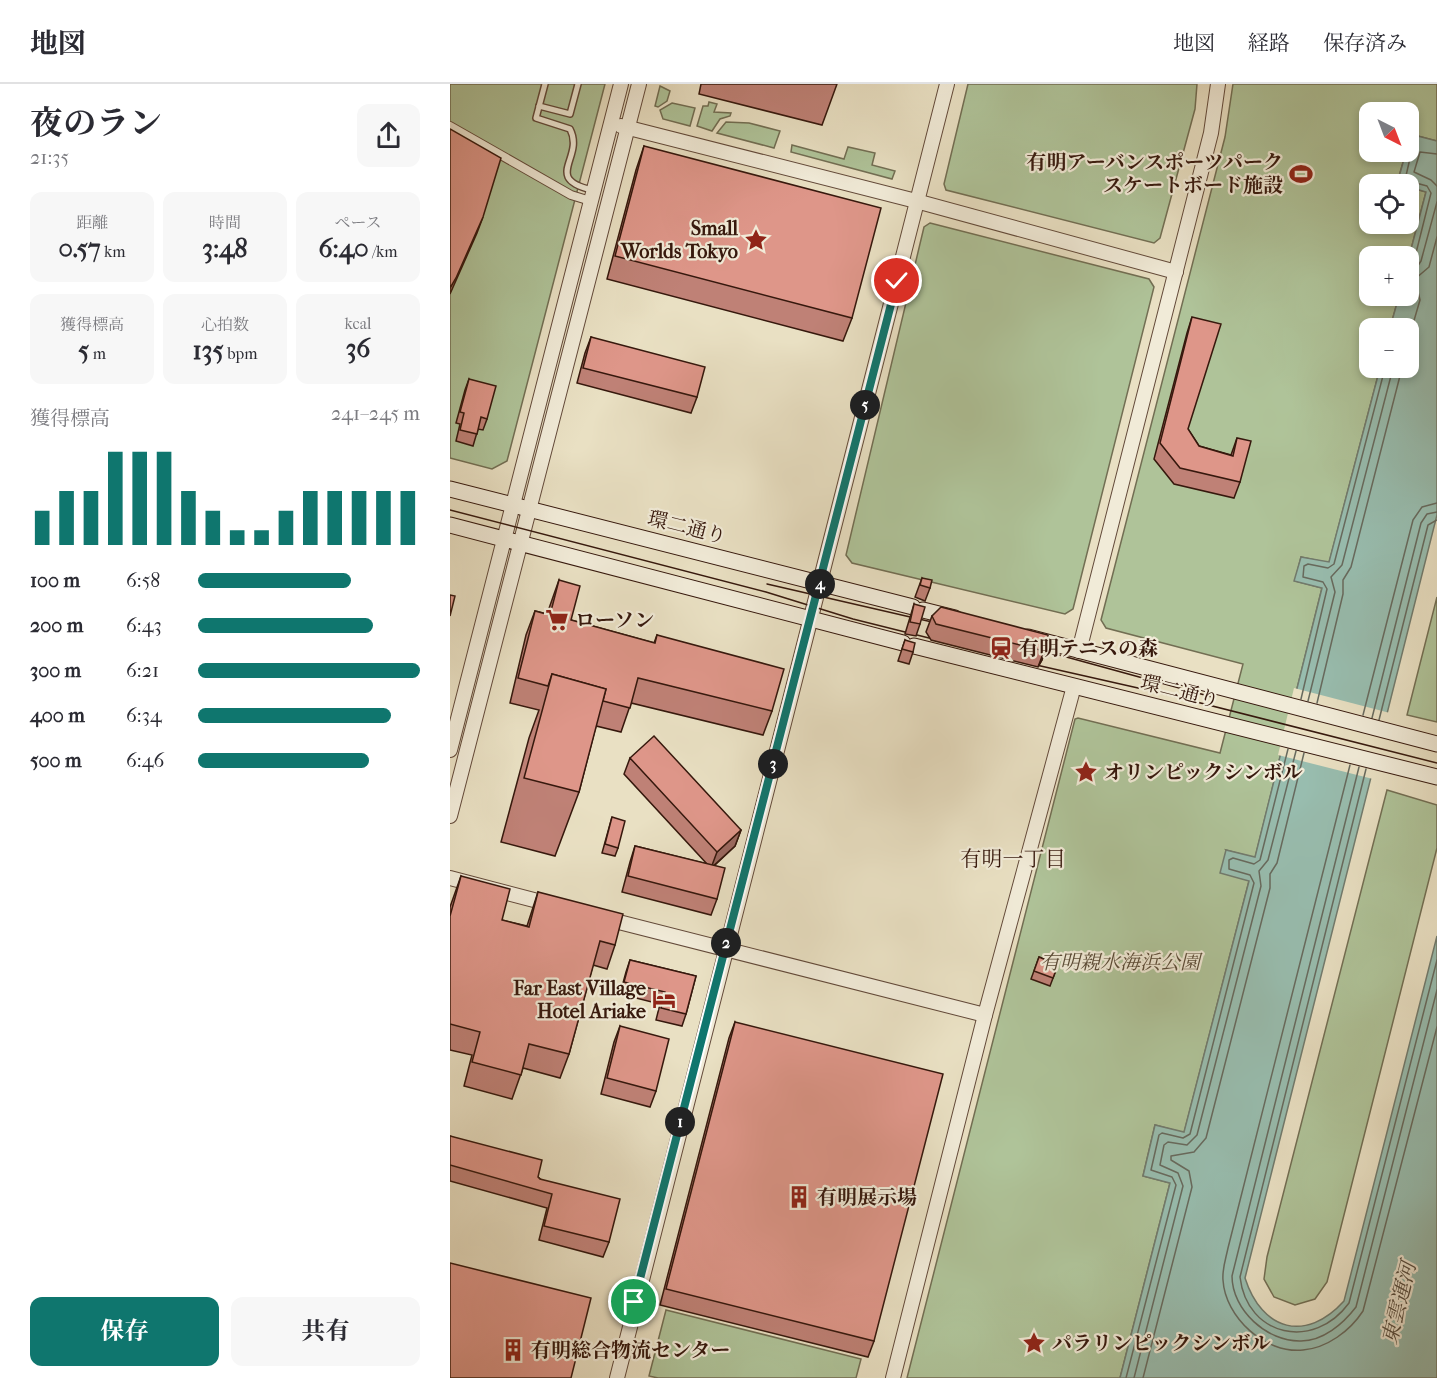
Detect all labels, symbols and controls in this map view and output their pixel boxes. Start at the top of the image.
text: 地図 [30,27,86,60]
text: 地図 [1173,31,1215,55]
text: 経路 [1248,31,1290,55]
text: 保存済み [1323,31,1407,55]
north arrow [1359,102,1419,162]
map controls [1359,102,1419,378]
text: 夜のラン [30,104,162,143]
button: share [357,104,420,167]
text: 21:35 [30,146,69,169]
place label: 有明アーバンスポーツパーク スケートボード施設 [1026,151,1283,197]
sports icon: 有明アーバンスポーツパーク スケートボード施設 [1288,161,1314,187]
button: locate [1359,174,1419,234]
text: 距離 [76,213,108,232]
text: 時間 [209,213,241,232]
text: ペース [334,213,382,232]
place label: Small Worlds Tokyo [620,217,738,263]
place icon: Small Worlds Tokyo [743,227,769,253]
text: 0.57 [58,233,101,264]
text: 3:48 [202,233,248,264]
text: 6:40 [319,233,369,264]
text: km [101,242,126,261]
text: /km [369,242,397,261]
button: + [1359,246,1419,306]
pin [871,255,922,306]
icon: check [880,264,913,297]
text: kcal [345,314,371,333]
text: 獲得標高 [60,315,124,334]
text: 心拍数 [201,315,249,334]
button: − [1359,318,1419,378]
text: 36 [346,333,370,364]
text: 5 [78,335,89,366]
text: 135 [193,335,224,366]
text: m [89,344,106,363]
text: bpm [224,344,257,363]
pin: 5 [850,390,880,420]
text: 5 [862,395,868,414]
text: 241–245 m [331,402,420,425]
text: 獲得標高 [30,407,110,430]
street label: 環二通り [645,507,728,548]
text: 100 m [30,569,80,592]
text: 6:58 [126,569,160,592]
pin: 4 [805,569,835,599]
text: 4 [815,574,825,593]
supermarket icon: ローソン [544,607,570,633]
place label: ローソン [575,609,654,632]
text: 200 m [30,614,83,637]
text: 6:43 [126,614,162,637]
station icon: 有明テニスの森 [988,635,1014,661]
place label: 有明テニスの森 [1019,637,1158,660]
text: 300 m [30,659,81,682]
text: 6:21 [126,659,159,682]
street label: 環二通り [1138,671,1221,712]
text: 400 m [30,704,85,727]
text: 6:34 [126,704,162,727]
text: 500 m [30,749,82,772]
text: 6:46 [126,749,164,772]
pin: 3 [758,749,788,779]
text: 3 [770,754,776,773]
place icon: オリンピックシンボル [1073,759,1099,785]
place label: オリンピックシンボル [1104,761,1303,784]
district label: 有明一丁目 [961,847,1066,871]
pin: 2 [711,928,741,958]
text: 2 [722,933,730,952]
park label: 有明親水海浜公園 [1040,951,1203,974]
place label: Far East Village Hotel Ariake [512,977,646,1023]
hotel icon: Far East Village Hotel Ariake [651,986,677,1012]
pin: 1 [665,1107,695,1137]
text: 1 [677,1112,683,1131]
building icon: 有明展示場 [786,1184,812,1210]
place label: 有明展示場 [817,1186,917,1209]
water label: 東雲運河 [1377,1255,1422,1347]
pin [608,1276,659,1327]
icon: arrive [617,1285,650,1318]
button: 保存 [30,1297,219,1366]
button: 共有 [231,1297,420,1366]
place icon: パラリンピックシンボル [1021,1330,1047,1356]
place label: パラリンピックシンボル [1052,1332,1271,1355]
building icon: 有明総合物流センター [500,1337,526,1363]
place label: 有明総合物流センター [531,1339,730,1362]

